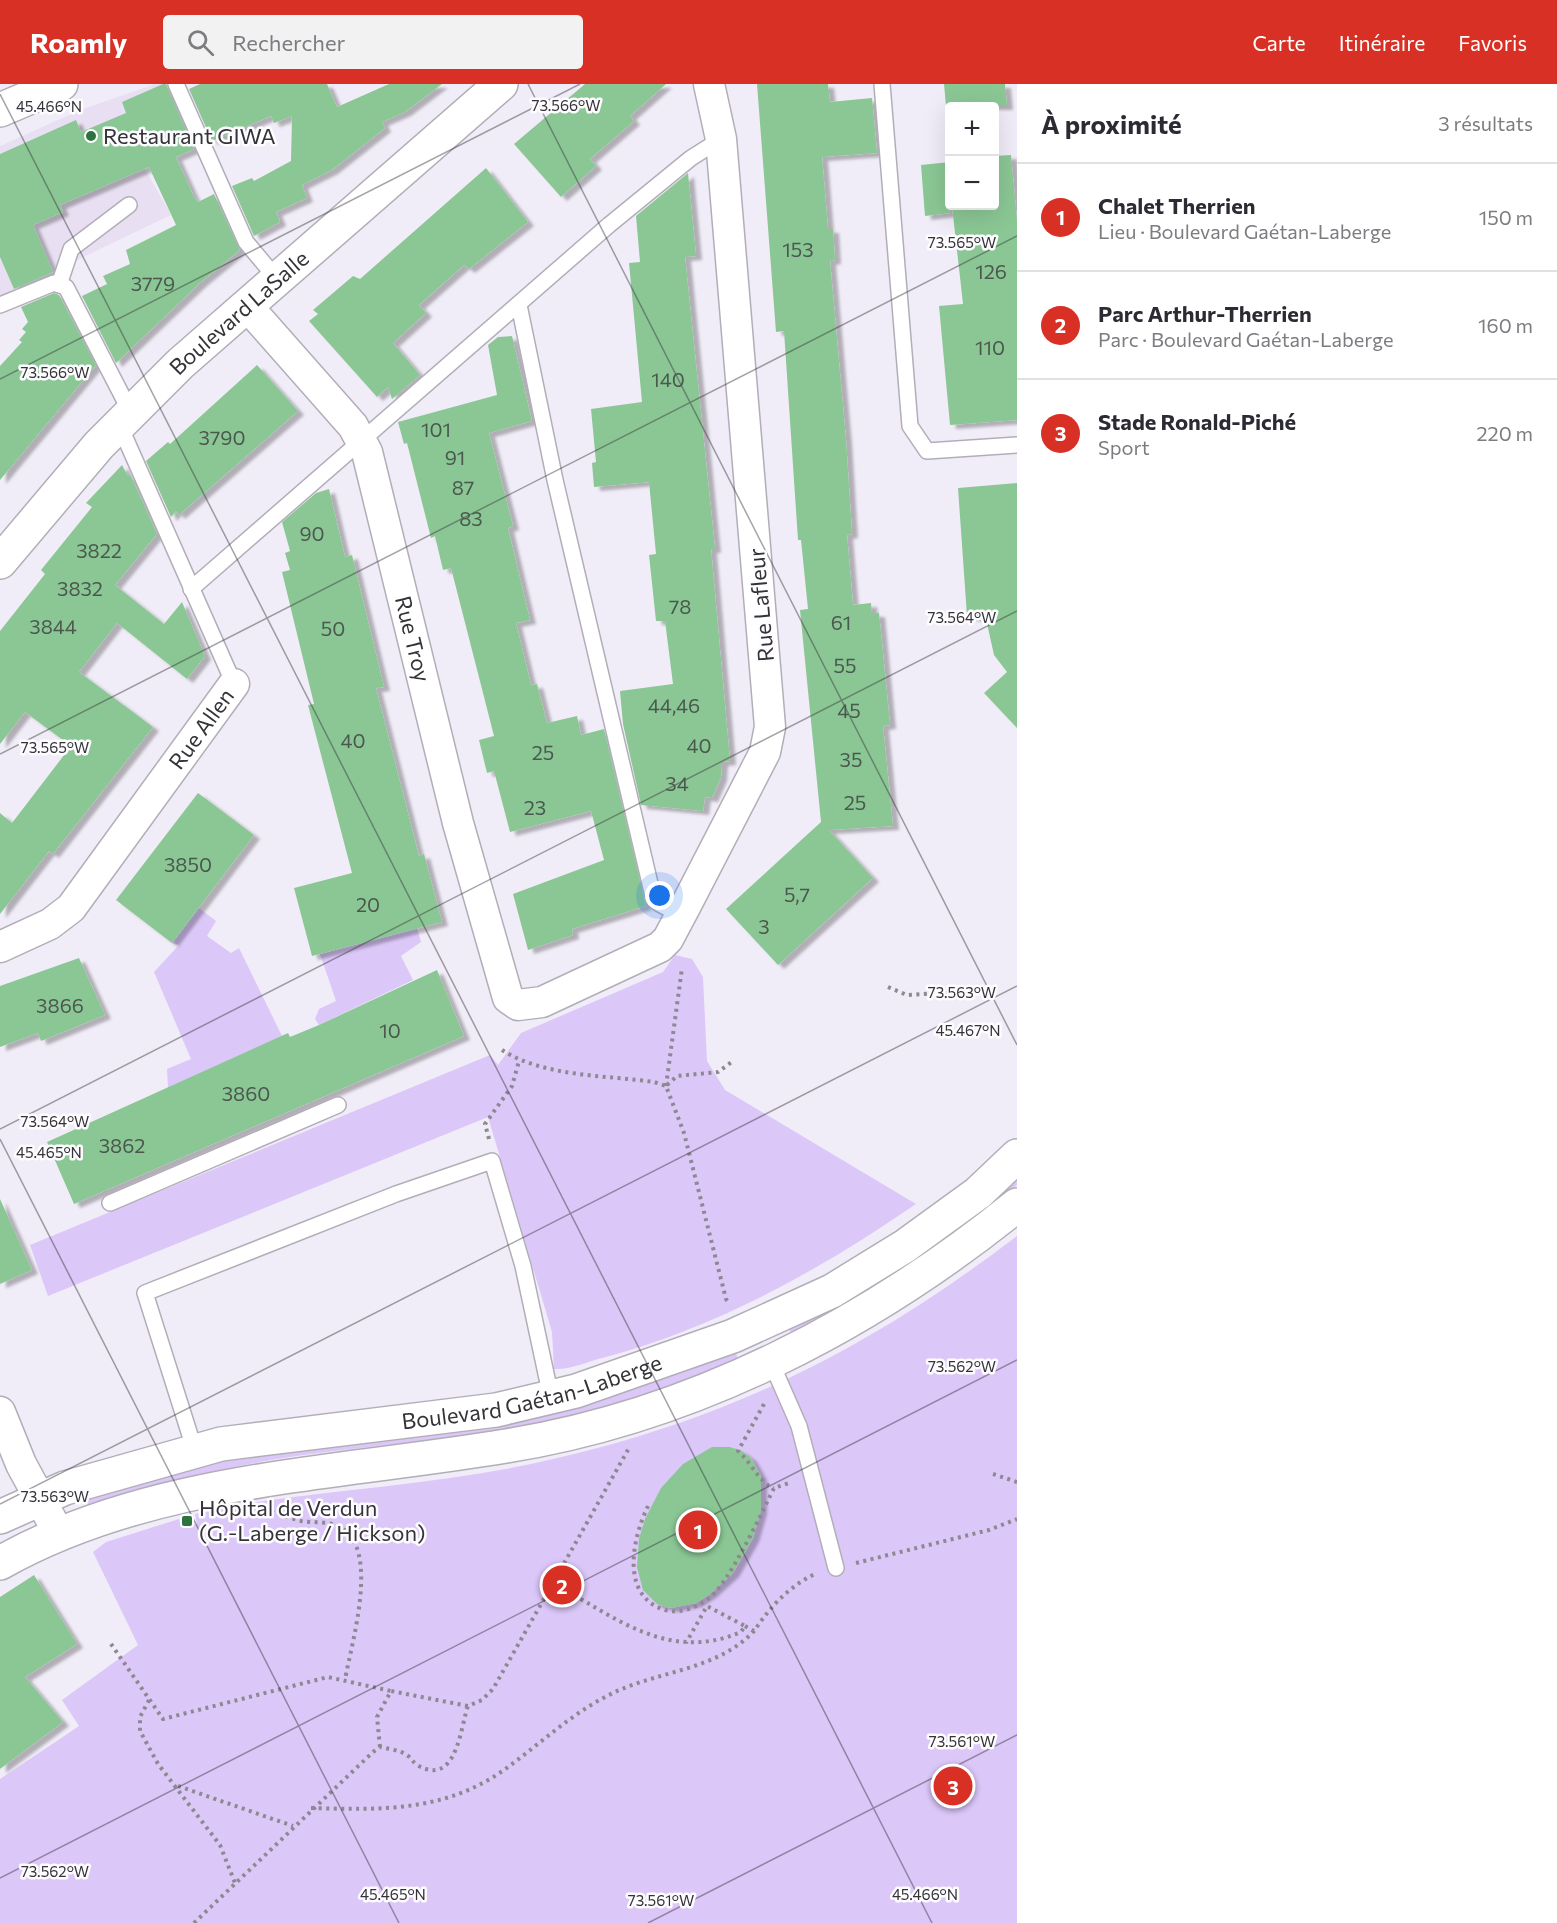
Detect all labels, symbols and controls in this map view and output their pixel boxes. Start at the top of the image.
search box [163,15,583,69]
text: Roamly [30,25,127,59]
icon: search [184,26,217,59]
text: Rechercher [232,29,345,56]
text: Carte [1252,30,1306,55]
text: Itinéraire [1339,30,1425,55]
text: Favoris [1458,30,1527,55]
text: 73.566°W [532,96,600,114]
text: 45.466°N [16,97,82,115]
map controls [945,102,999,210]
button: + [945,102,999,156]
text: À proximité [1041,108,1182,139]
text: 3 résultats [1438,111,1533,135]
place label: Restaurant GIWA [103,122,276,149]
marker: Restaurant GIWA [84,129,98,143]
button: − [945,156,999,210]
text: Chalet Therrien [1098,192,1255,219]
text: 1 [1056,205,1065,229]
text: 150 m [1479,205,1533,229]
text: Lieu · Boulevard Gaétan-Laberge [1098,219,1391,243]
text: 73.565°W [928,233,996,251]
house number: 153 [782,237,814,261]
street label: Boulevard LaSalle [163,244,314,380]
house number: 126 [975,259,1007,283]
house number: 3779 [131,271,175,295]
text: Parc Arthur-Therrien [1098,300,1312,327]
text: 2 [1055,313,1066,337]
text: 160 m [1478,313,1533,337]
text: Parc · Boulevard Gaétan-Laberge [1098,327,1393,351]
house number: 110 [975,335,1005,359]
text: 73.566°W [21,363,89,381]
house number: 140 [651,367,685,391]
text: Stade Ronald-Piché [1098,408,1296,435]
house number: 101 [421,417,451,441]
text: 3 [1055,421,1066,445]
text: 220 m [1477,421,1533,445]
house number: 3790 [198,425,246,449]
text: Sport [1098,435,1150,459]
house number: 91 [445,445,465,469]
house number: 87 [452,475,474,499]
house number: 83 [459,506,483,530]
house number: 90 [299,521,325,545]
house number: 3822 [76,538,122,562]
street label: Rue Lafleur [742,547,779,663]
house number: 3832 [57,576,103,600]
street label: Rue Troy [390,593,437,684]
house number: 78 [669,594,691,618]
text: 73.564°W [928,608,996,626]
house number: 61 [831,610,851,634]
house number: 3844 [29,614,77,638]
house number: 50 [321,616,345,640]
house number: 55 [834,653,856,677]
street label: Rue Allen [163,683,239,774]
house number: 44,46 [648,693,700,717]
house number: 45 [837,698,861,722]
house number: 40 [340,728,366,752]
house number: 40 [686,733,712,757]
text: 73.565°W [21,738,89,756]
house number: 25 [532,740,554,764]
house number: 35 [840,747,862,771]
house number: 34 [665,771,689,795]
house number: 25 [844,790,866,814]
house number: 23 [524,795,546,819]
house number: 3850 [164,852,212,876]
your location [645,881,674,910]
house number: 5,7 [784,882,810,906]
house number: 20 [356,892,380,916]
house number: 3 [758,914,770,938]
text: 73.563°W [928,983,996,1001]
house number: 3866 [36,993,84,1017]
house number: 10 [379,1018,401,1042]
text: 45.467°N [935,1021,1001,1039]
house number: 3860 [222,1081,270,1105]
text: 73.564°W [21,1112,89,1130]
house number: 3862 [99,1133,145,1157]
text: 45.465°N [16,1143,82,1161]
street label: Boulevard Gaétan-Laberge [400,1348,665,1435]
text: 73.562°W [928,1357,996,1375]
text: 73.563°W [21,1487,89,1505]
place label: Hôpital de Verdun (G.-Laberge / Hickson) [199,1494,426,1546]
pin: 1 [678,1508,718,1552]
marker: Hôpital de Verdun (G.-Laberge / Hickson) [180,1514,194,1528]
pin: 2 [542,1562,582,1608]
text: 73.561°W [929,1732,995,1750]
pin: 3 [934,1764,972,1808]
text: 73.562°W [21,1862,89,1880]
text: 45.465°N [360,1885,426,1903]
text: 45.466°N [892,1885,958,1903]
text: 73.561°W [628,1891,694,1909]

